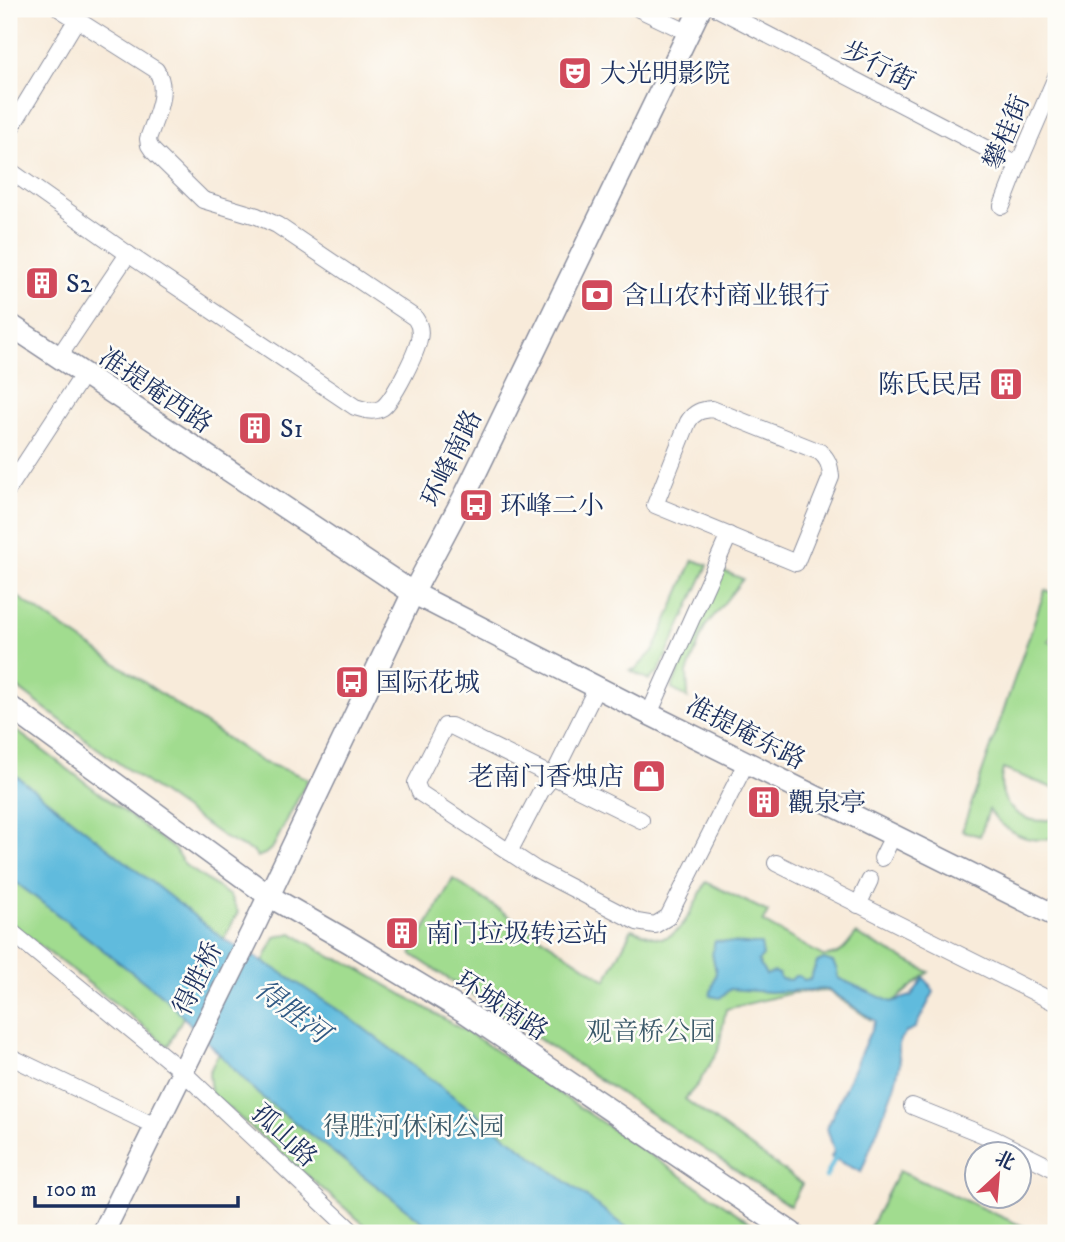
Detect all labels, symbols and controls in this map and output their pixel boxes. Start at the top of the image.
street label: 步行街 [836,34,921,99]
theatre icon: 大光明影院 [556,54,594,92]
place label: 大光明影院 [600,58,730,91]
street label: 攀桂街 [977,90,1038,175]
building icon: S2 [23,264,61,302]
place label: S2 [66,268,93,301]
bank icon: 含山农村商业银行 [578,276,616,314]
place label: 含山农村商业银行 [622,280,830,313]
street label: 准提庵西路 [92,341,218,441]
building icon: 陈氏民居 [987,365,1025,403]
place label: 陈氏民居 [878,369,982,402]
street label: 环峰南路 [415,405,490,513]
building icon: S1 [236,409,274,447]
place label: S1 [280,413,303,446]
bus stop icon: 环峰二小 [457,486,495,524]
place label: 环峰二小 [500,490,604,523]
bus stop icon: 国际花城 [333,663,371,701]
place label: 国际花城 [376,667,480,700]
street label: 准提庵东路 [680,689,811,778]
shop icon: 老南门香烛店 [630,757,668,795]
place label: 老南门香烛店 [468,761,624,794]
building icon: 觀泉亭 [745,783,783,821]
place label: 觀泉亭 [788,787,866,820]
building icon: 南门垃圾转运站 [383,914,421,952]
place label: 南门垃圾转运站 [426,918,608,951]
street label: 得胜桥 [166,936,230,1021]
street label: 环城南路 [449,964,554,1048]
water label: 得胜河 [248,973,340,1054]
park label: 观音桥公园 [586,1016,716,1049]
street label: 孤山路 [244,1097,324,1175]
park label: 得胜河休闲公园 [323,1111,505,1144]
north arrow [964,1140,1034,1210]
text: 北 [991,1147,1018,1176]
scale bar [35,1165,238,1209]
text: 100 m [46,1177,97,1203]

